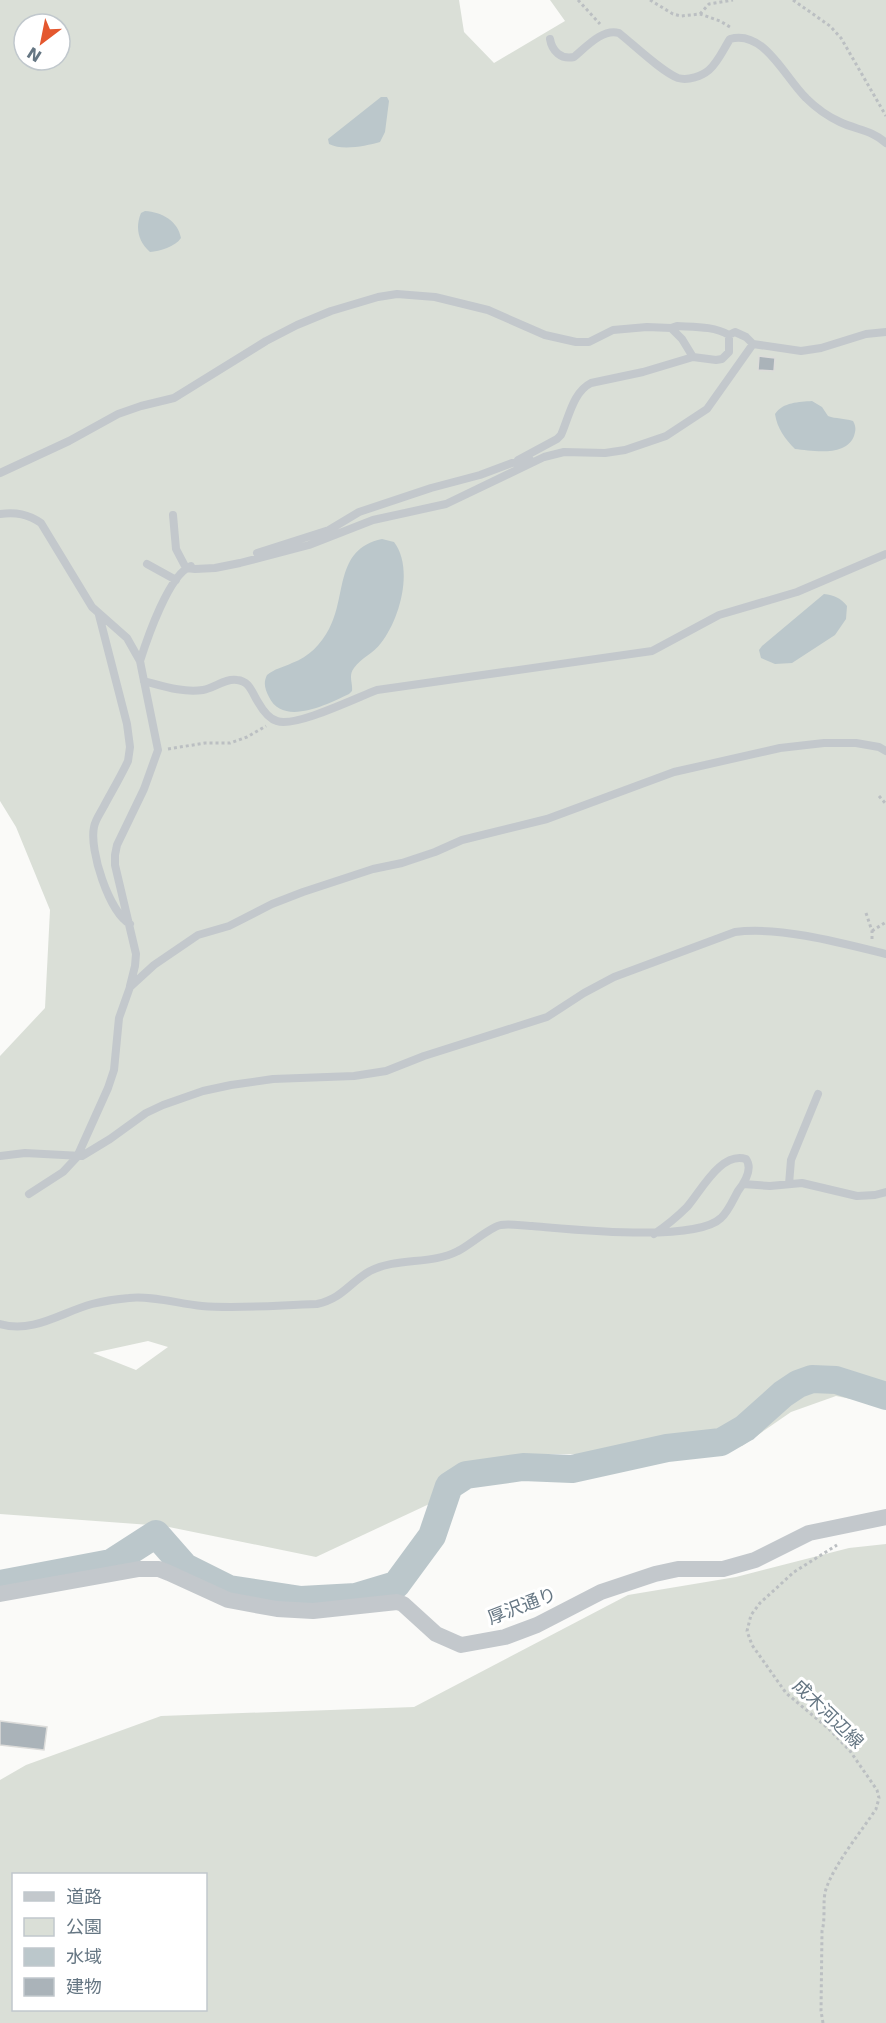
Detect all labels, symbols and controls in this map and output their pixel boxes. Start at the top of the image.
north arrow [12,12,72,72]
text: N [24,43,45,66]
street label: 厚沢通り [484,1583,559,1628]
street label: 成木河辺線 [789,1675,868,1752]
legend [12,1873,207,2011]
text: 道路 [66,1886,102,1907]
text: 公園 [66,1916,102,1937]
text: 水域 [66,1946,102,1967]
text: 建物 [66,1976,102,1997]

